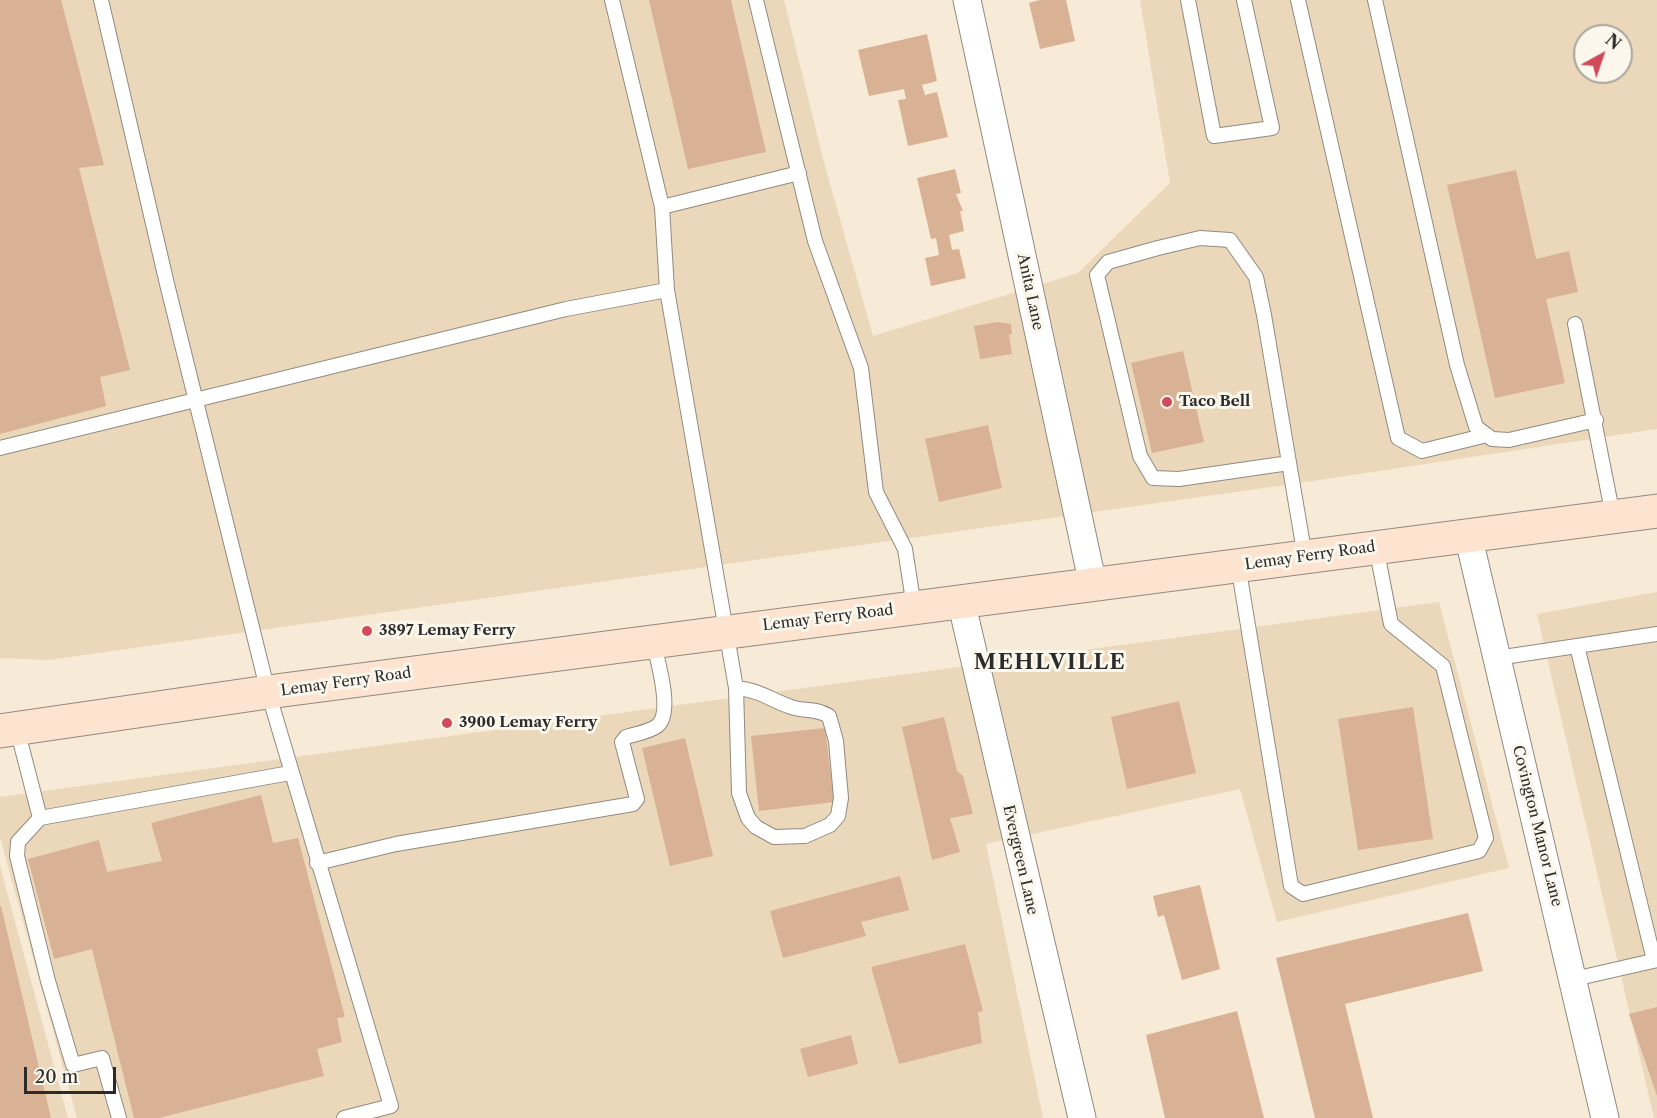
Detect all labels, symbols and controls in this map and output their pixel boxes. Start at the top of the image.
north arrow [1573,24,1633,84]
text: N [1602,30,1625,54]
street label: Anita Lane [1013,252,1047,332]
place label: Taco Bell [1179,393,1250,411]
marker: Taco Bell [1160,395,1174,409]
street label: Lemay Ferry Road [1244,538,1376,574]
street label: Lemay Ferry Road [762,601,894,635]
place label: 3897 Lemay Ferry [379,622,515,640]
marker: 3897 Lemay Ferry [360,624,374,638]
district label: MEHLVILLE [974,650,1126,676]
street label: Lemay Ferry Road [280,664,412,700]
place label: 3900 Lemay Ferry [459,714,597,732]
marker: 3900 Lemay Ferry [440,716,454,730]
street label: Covington Manor Lane [1508,744,1566,908]
street label: Evergreen Lane [999,803,1041,917]
scale bar [27,1055,118,1093]
text: 20 m [35,1066,78,1088]

